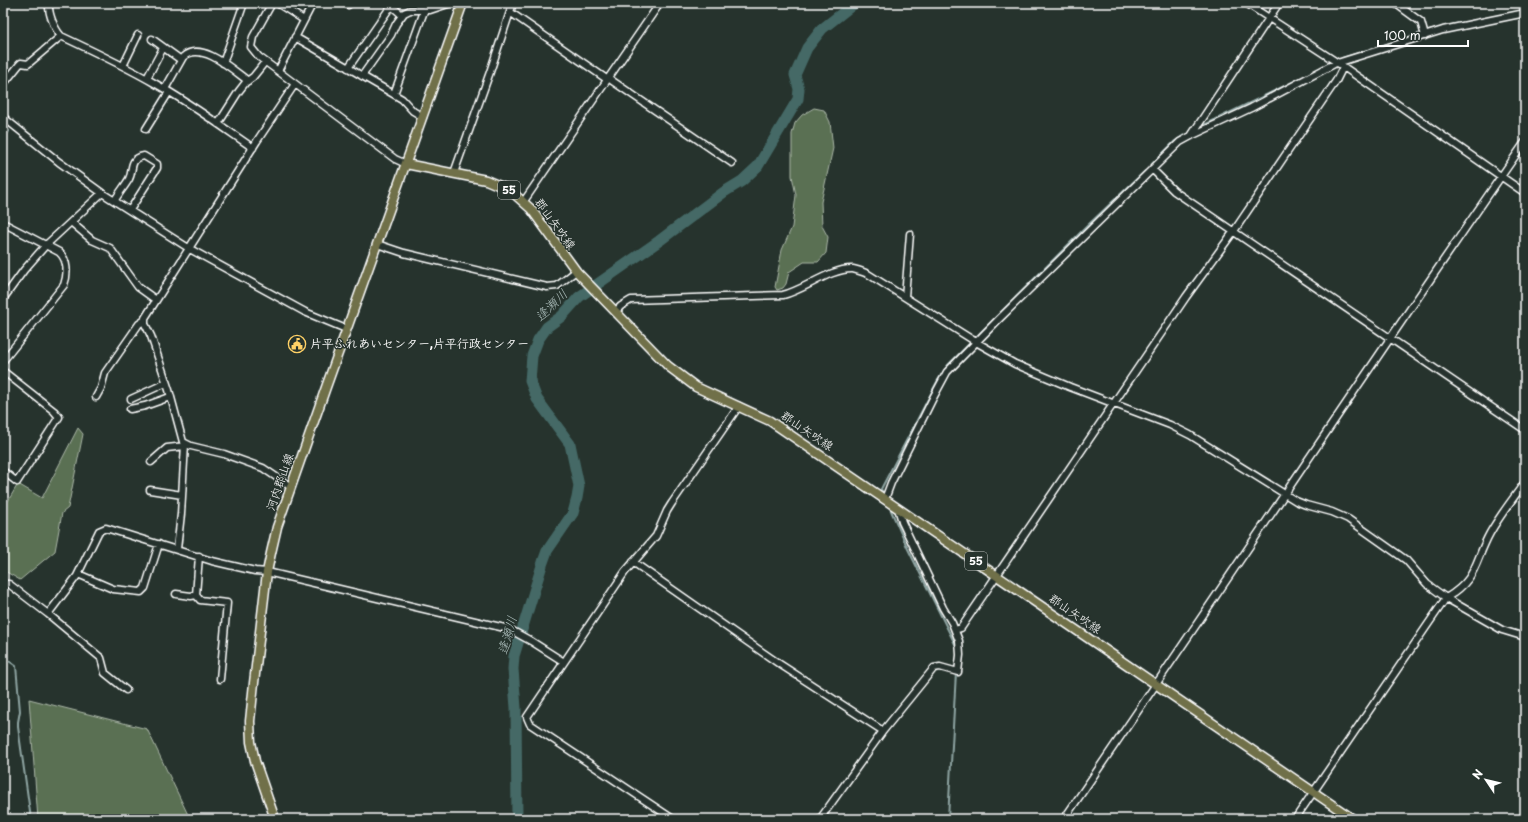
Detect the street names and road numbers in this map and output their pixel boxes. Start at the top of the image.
road number: 55 [498,181,520,199]
street label: 郡山矢吹線 [531,194,581,253]
street label: 郡山矢吹線 [778,406,837,454]
street label: 河内郡山線 [261,450,297,513]
road number: 55 [965,552,987,570]
street label: 郡山矢吹線 [1046,589,1105,637]

